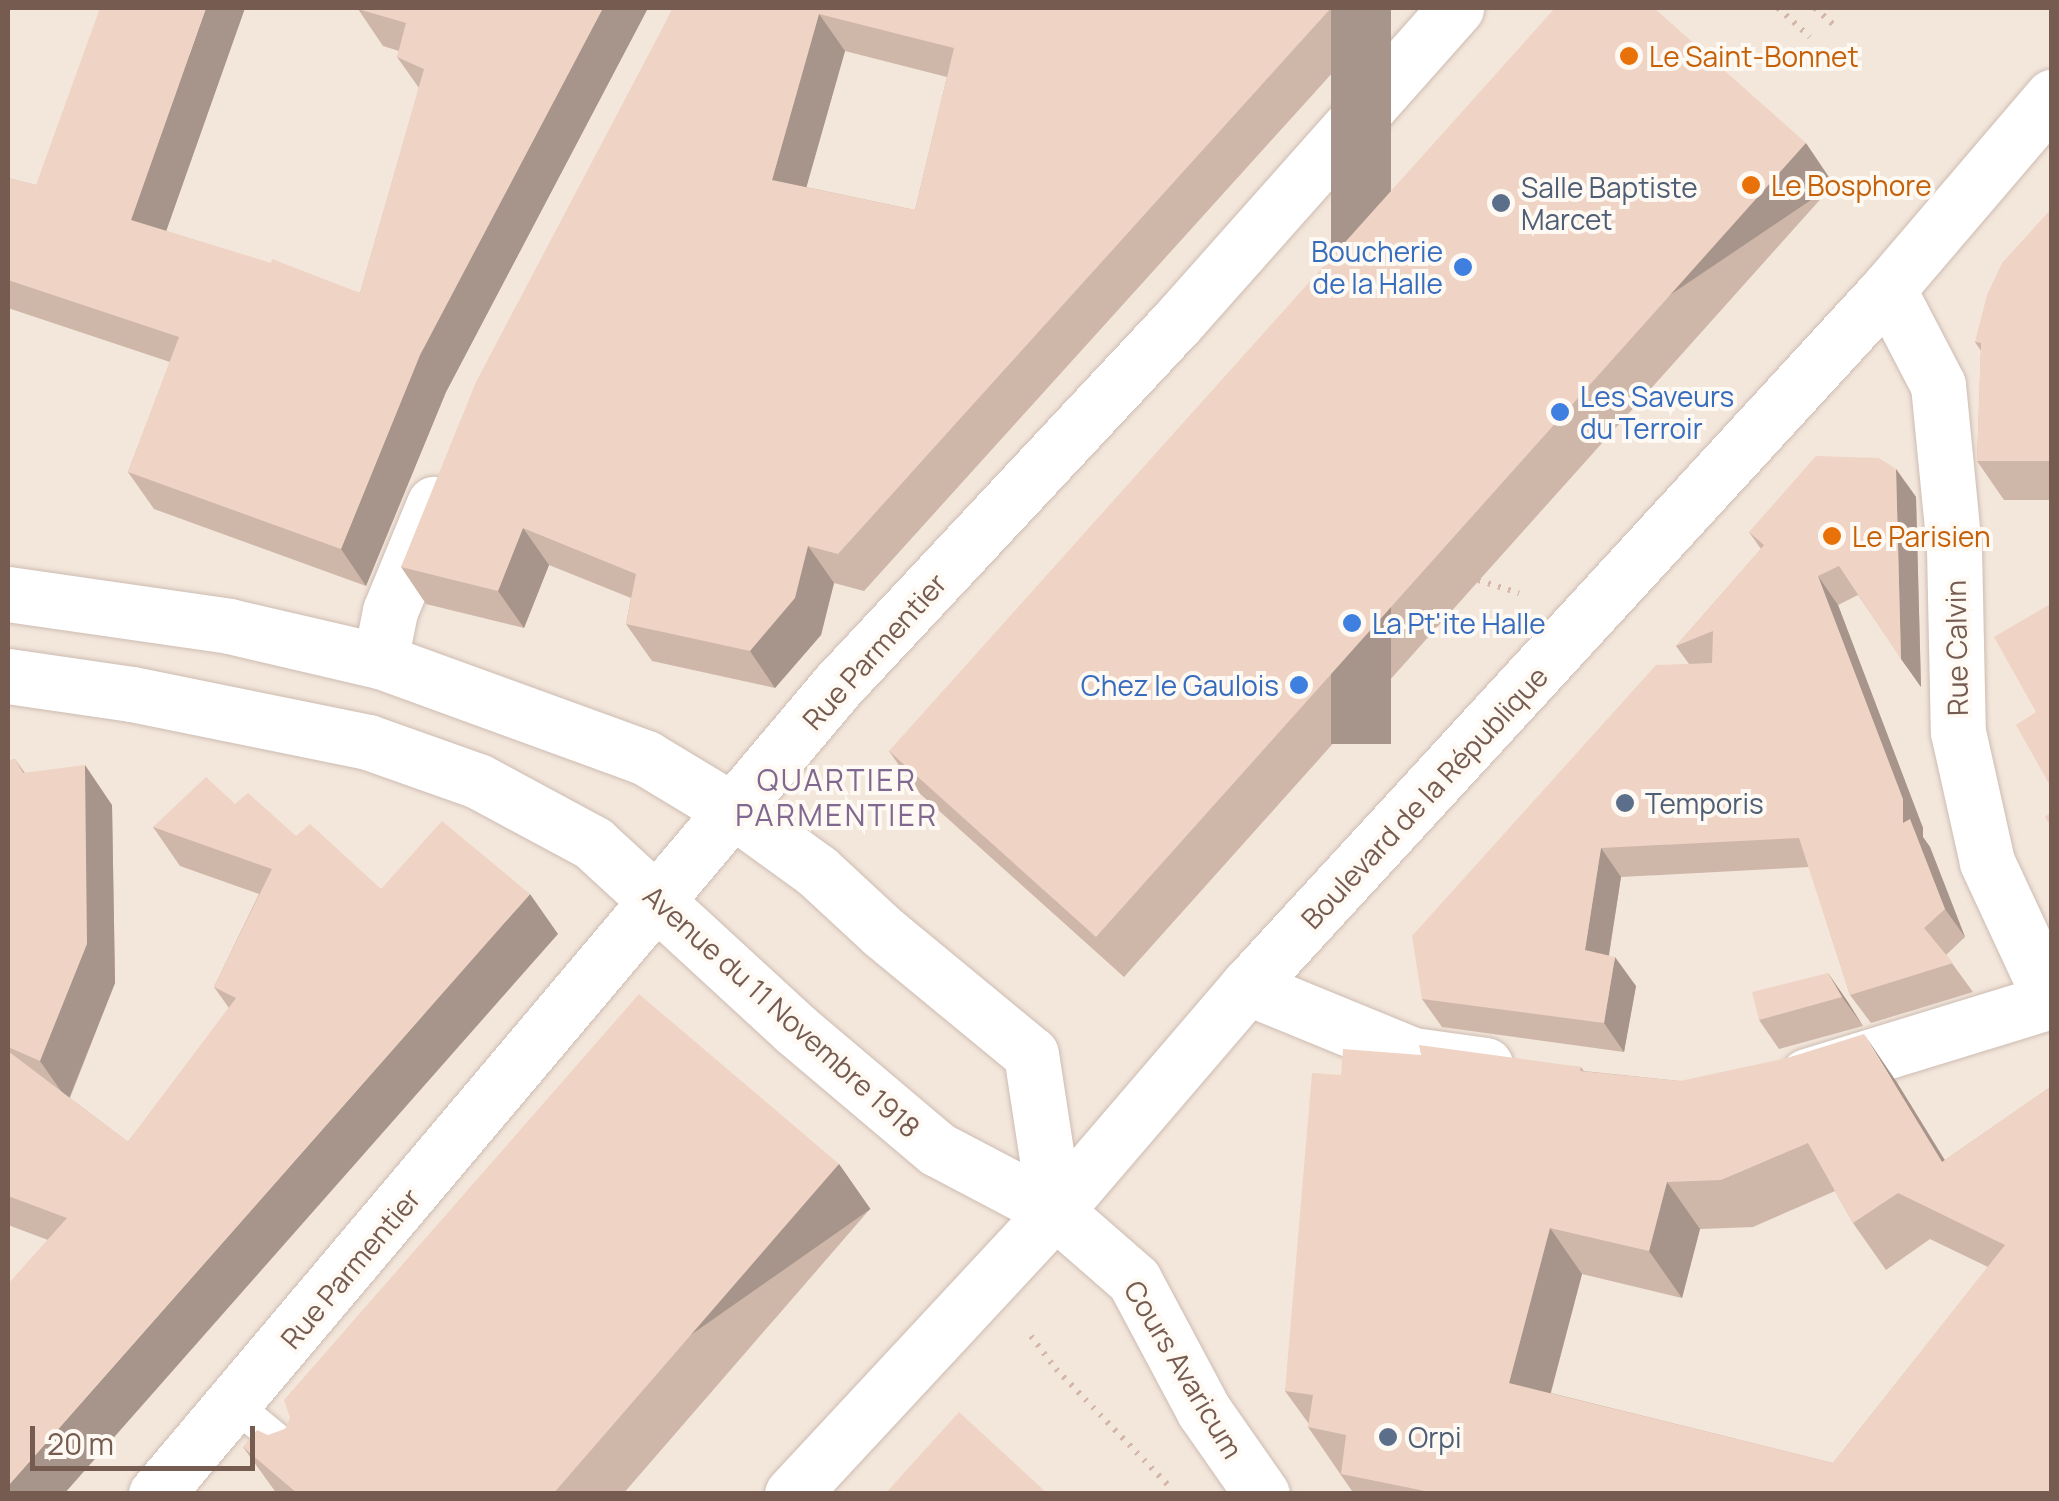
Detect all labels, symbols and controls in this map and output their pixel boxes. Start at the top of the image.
place label: Le Saint-Bonnet [1649,39,1859,73]
marker: Le Saint-Bonnet [1618,45,1640,67]
place label: Le Bosphore [1771,168,1931,202]
place label: Salle Baptiste Marcet [1521,170,1698,236]
marker: Le Bosphore [1740,174,1762,196]
marker: Salle Baptiste Marcet [1490,192,1512,214]
place label: Boucherie de la Halle [1311,234,1443,300]
marker: Boucherie de la Halle [1452,256,1474,278]
place label: Les Saveurs du Terroir [1580,379,1734,445]
marker: Les Saveurs du Terroir [1549,401,1571,423]
place label: Le Parisien [1852,519,1991,553]
marker: Le Parisien [1821,525,1843,547]
street label: Rue Parmentier [795,566,953,736]
street label: Rue Calvin [1938,580,1974,716]
place label: La Pt'ite Halle [1372,606,1546,640]
marker: La Pt'ite Halle [1341,612,1363,634]
street label: Boulevard de la République [1294,659,1554,935]
place label: Chez le Gaulois [1081,668,1279,702]
marker: Chez le Gaulois [1288,674,1310,696]
district label: QUARTIER PARMENTIER [735,762,939,832]
place label: Temporis [1645,786,1764,820]
marker: Temporis [1614,792,1636,814]
street label: Avenue du 11 Novembre 1918 [637,878,927,1144]
street label: Rue Parmentier [273,1181,427,1355]
street label: Cours Avaricum [1118,1274,1250,1464]
scale bar [35,1406,260,1468]
place label: Orpi [1408,1420,1461,1454]
text: 20 m [47,1423,114,1464]
marker: Orpi [1377,1426,1399,1448]

